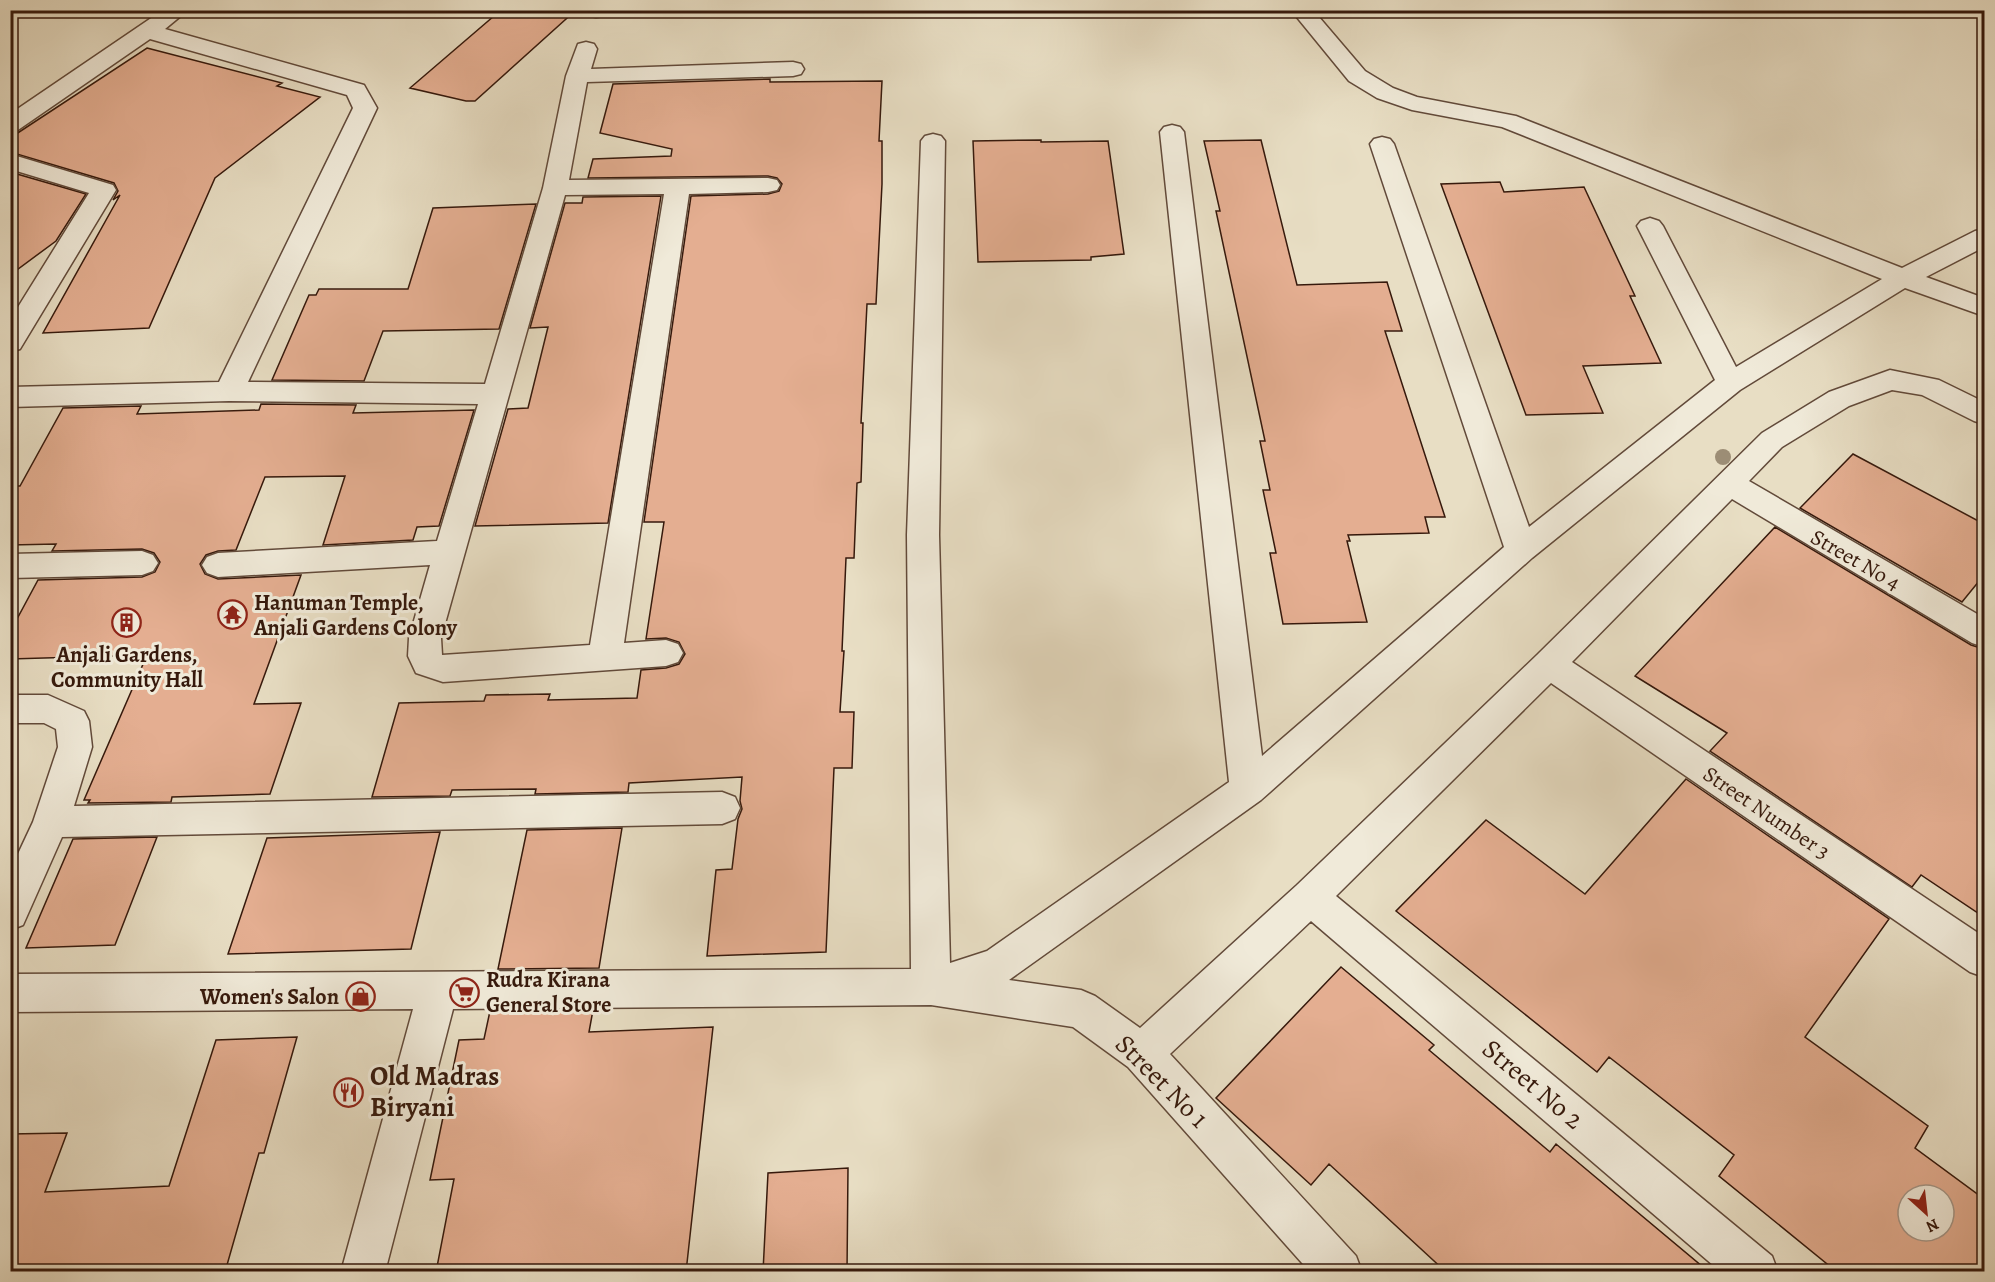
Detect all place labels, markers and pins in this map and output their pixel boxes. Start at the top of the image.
place label: Hanuman Temple, Anjali Gardens Colony [253,588,458,643]
temple icon: Hanuman Temple, Anjali Gardens Colony [217,599,249,631]
building icon: Anjali Gardens, Community Hall [111,606,143,638]
place label: Anjali Gardens, Community Hall [51,640,203,695]
place label: Rudra Kirana General Store [486,965,611,1020]
supermarket icon: Rudra Kirana General Store [449,976,481,1008]
shop icon: Women's Salon [344,980,376,1012]
place label: Women's Salon [199,982,339,1012]
place label: Old Madras Biryani [370,1058,499,1125]
restaurant icon: Old Madras Biryani [333,1076,365,1108]

